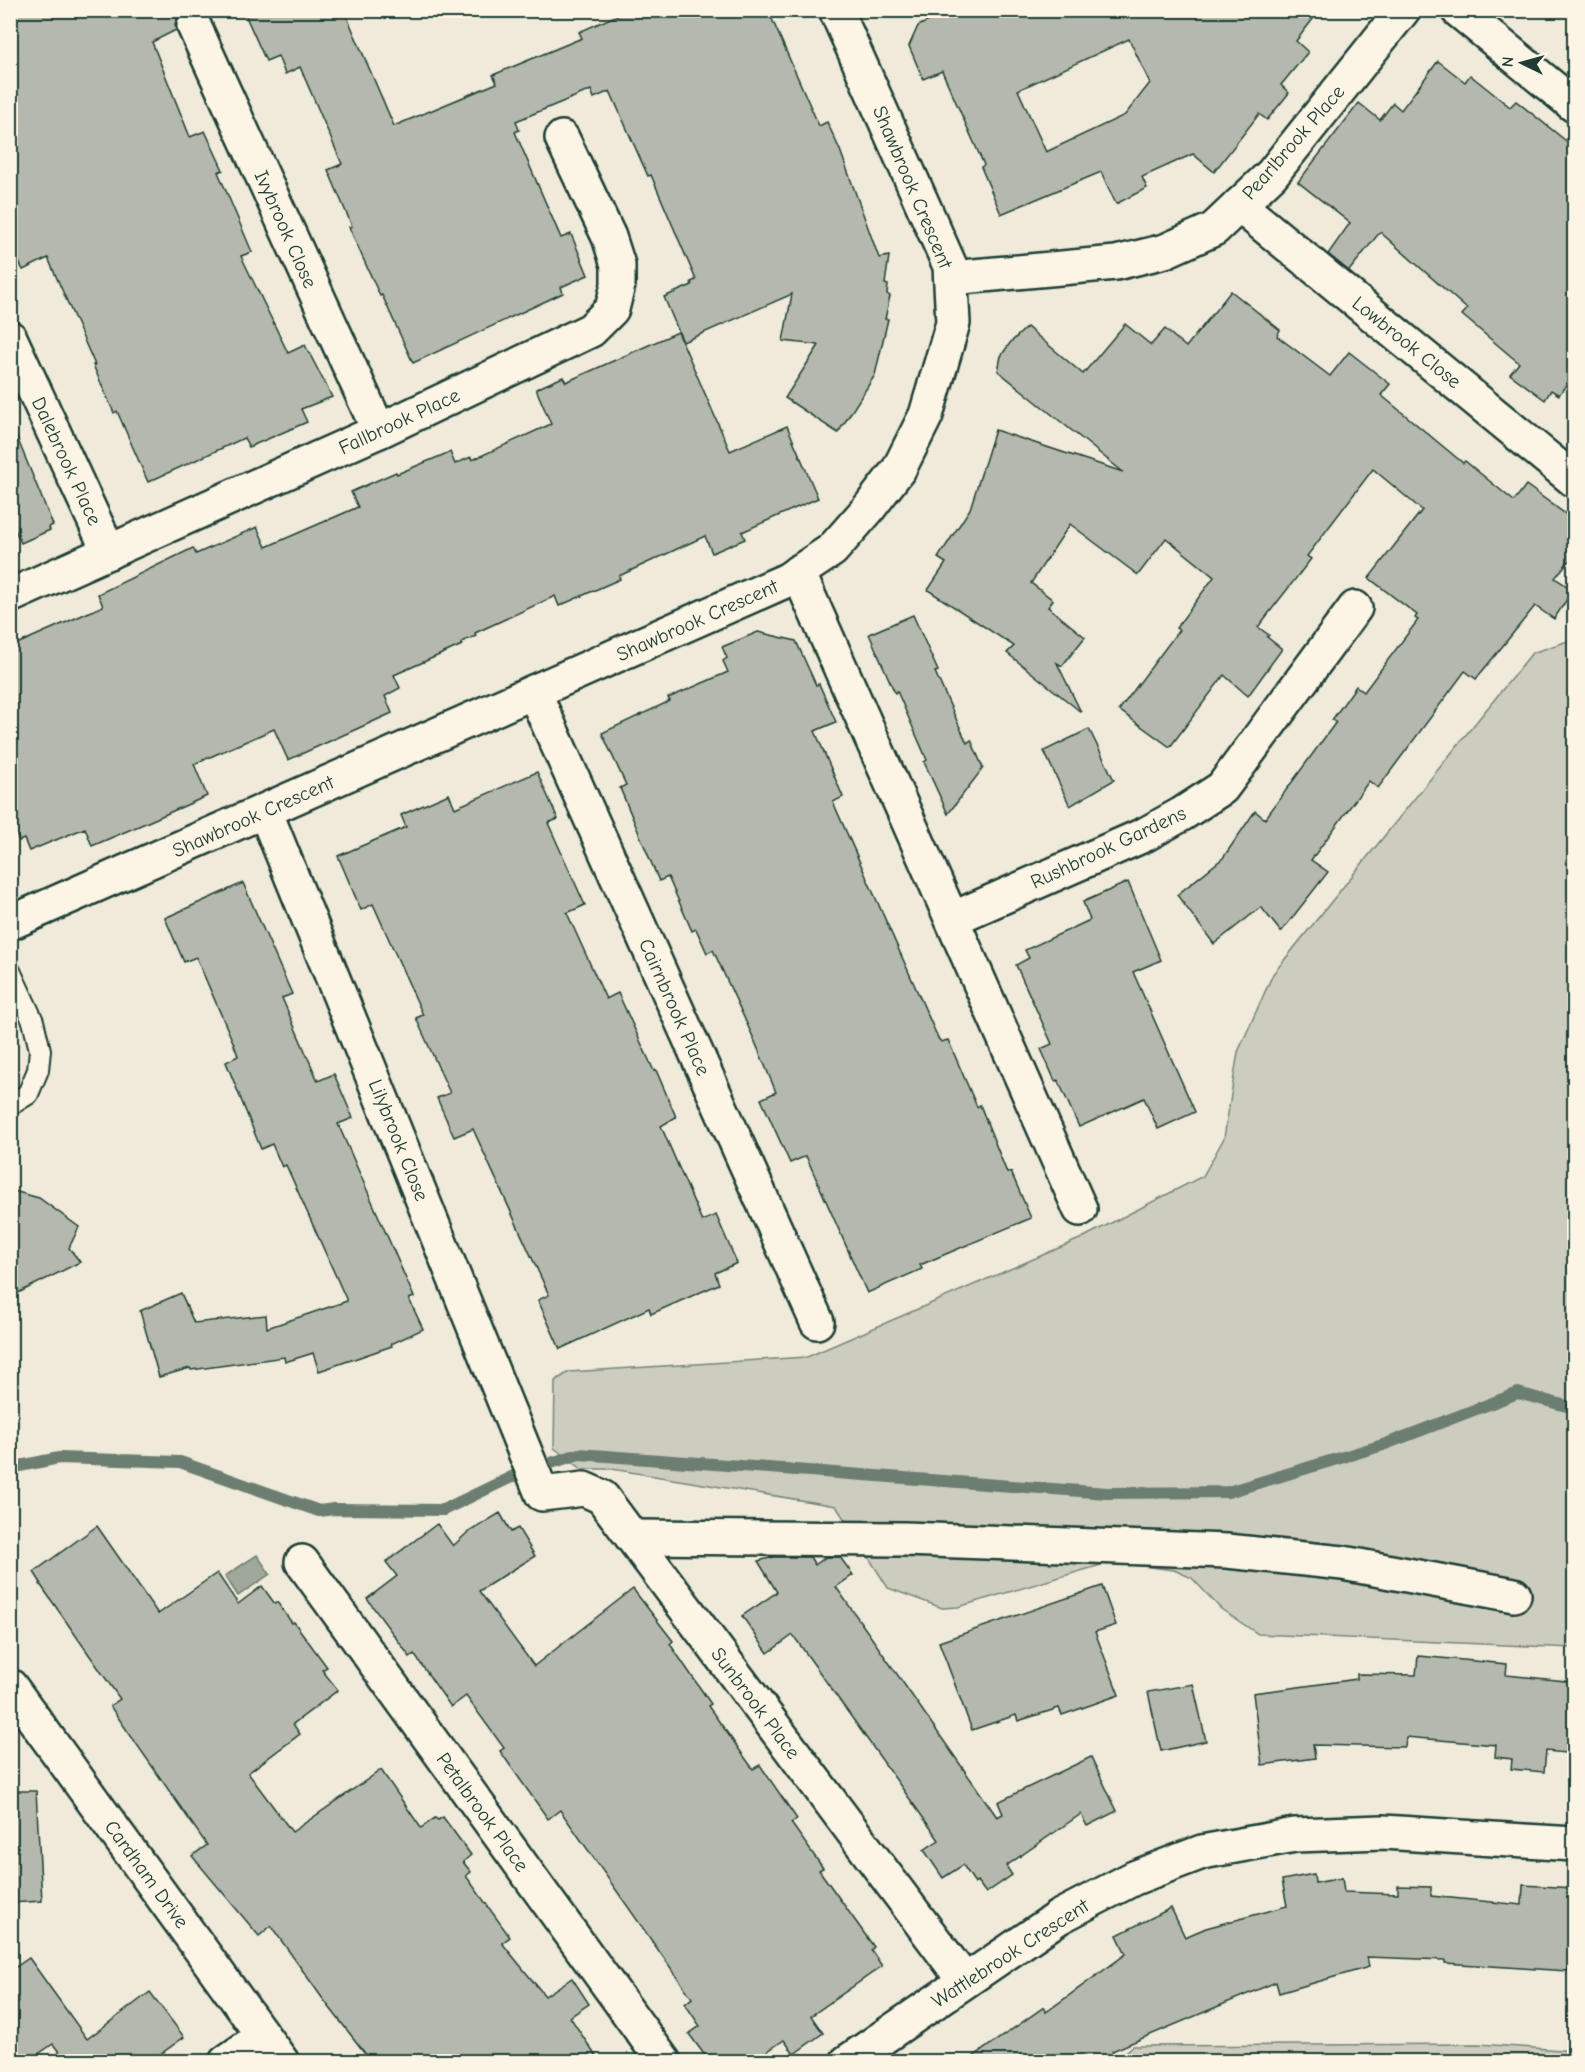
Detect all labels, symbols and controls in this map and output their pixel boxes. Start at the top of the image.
north arrow [1492,33,1552,93]
text: N [1499,56,1517,68]
street label: Pearlbrook Place [1237,80,1349,204]
street label: Shawbrook Crescent [868,102,958,273]
street label: Ivybrook Close [249,167,322,292]
street label: Lowbrook Close [1348,292,1466,393]
street label: Fallbrook Place [335,383,463,460]
street label: Dalebrook Place [27,394,106,529]
street label: Shawbrook Crescent [613,574,783,666]
street label: Shawbrook Crescent [169,770,339,862]
street label: Rushbrook Gardens [1027,801,1190,894]
street label: Cairnbrook Place [634,935,715,1079]
street label: Lilybrook Close [364,1076,433,1204]
street label: Sunbrook Place [706,1643,805,1764]
street label: Petalbrook Place [432,1748,534,1876]
street label: Cardham Drive [100,1816,193,1933]
street label: Wattlebrook Crescent [927,1893,1094,2013]

